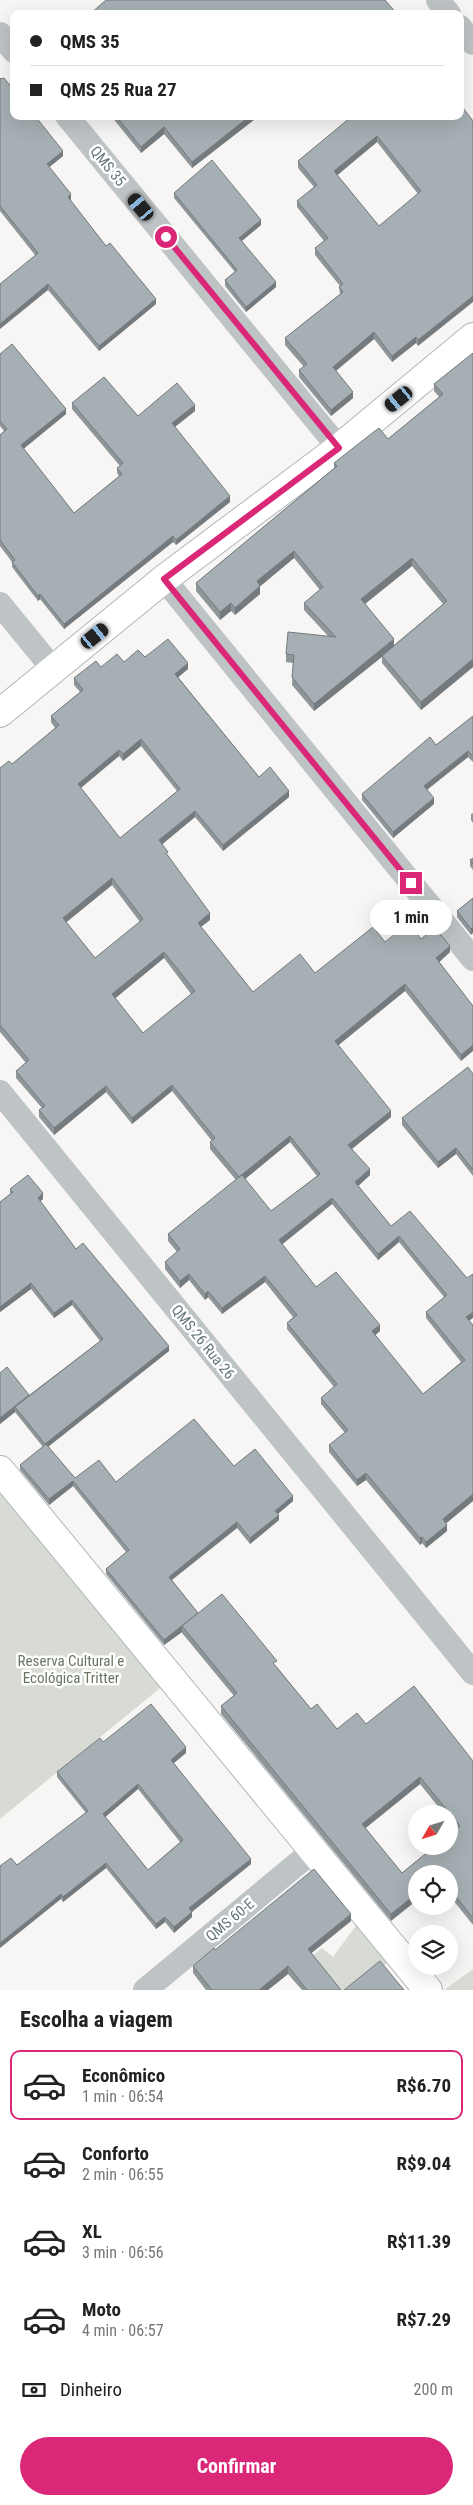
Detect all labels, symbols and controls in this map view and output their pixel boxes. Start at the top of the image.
text: QMS 35 [60,30,120,53]
text: QMS 25 Rua 27 [60,78,176,101]
street label: QMS 35 [86,142,130,190]
car [125,191,156,223]
route start [155,226,177,248]
car [382,384,415,414]
car [78,621,111,651]
route end [400,872,422,894]
callout: 1 min [370,900,452,936]
text: 1 min [393,908,429,927]
street label: QMS 26 Rua 26 [168,1301,238,1383]
park label: Reserva Cultural e Ecológica Tritter [18,1652,124,1687]
north arrow [408,1805,458,1855]
map controls [408,1805,458,1975]
button: locate [408,1865,458,1915]
street label: QMS 60-E [202,1895,258,1945]
button: layers [408,1925,458,1975]
text: Escolha a viagem [20,2007,173,2032]
icon: car [22,2063,67,2108]
text: Econômico [82,2064,165,2087]
text: R$6.70 [397,2074,451,2097]
text: 1 min · 06:54 [82,2087,164,2106]
icon: car [22,2141,67,2186]
text: Conforto [82,2142,149,2165]
text: R$9.04 [397,2152,451,2175]
text: 2 min · 06:55 [82,2165,164,2184]
icon: car [22,2219,67,2264]
text: XL [82,2220,102,2243]
text: R$11.39 [387,2230,451,2253]
text: 3 min · 06:56 [82,2243,164,2262]
icon: car [22,2297,67,2342]
text: Moto [82,2298,121,2321]
text: R$7.29 [397,2308,451,2331]
text: 4 min · 06:57 [82,2321,164,2340]
icon: cash [20,2376,48,2404]
text: Dinheiro [60,2378,122,2401]
text: 200 m [414,2380,453,2399]
button: Confirmar [20,2437,453,2495]

